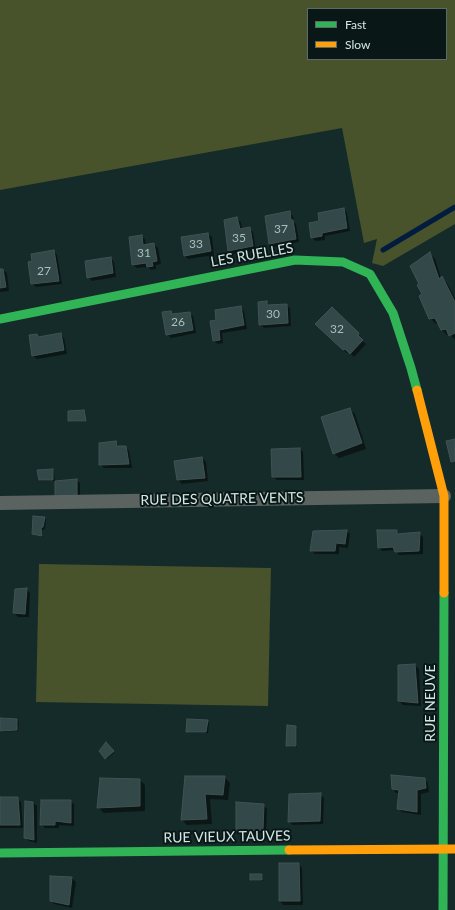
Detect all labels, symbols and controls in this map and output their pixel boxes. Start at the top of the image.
legend [307,8,447,60]
text: Fast [345,17,366,32]
text: Slow [345,37,370,52]
house number: 37 [274,222,288,236]
house number: 35 [232,231,246,245]
house number: 33 [189,237,203,251]
street label: LES RUELLES [209,239,295,271]
house number: 31 [137,246,151,260]
house number: 27 [37,264,51,278]
house number: 30 [266,307,280,321]
house number: 26 [171,315,185,329]
house number: 32 [330,322,344,336]
street label: RUE DES QUATRE VENTS [140,489,304,509]
street label: RUE NEUVE [422,664,438,742]
street label: RUE VIEUX TAUVES [163,827,291,847]

